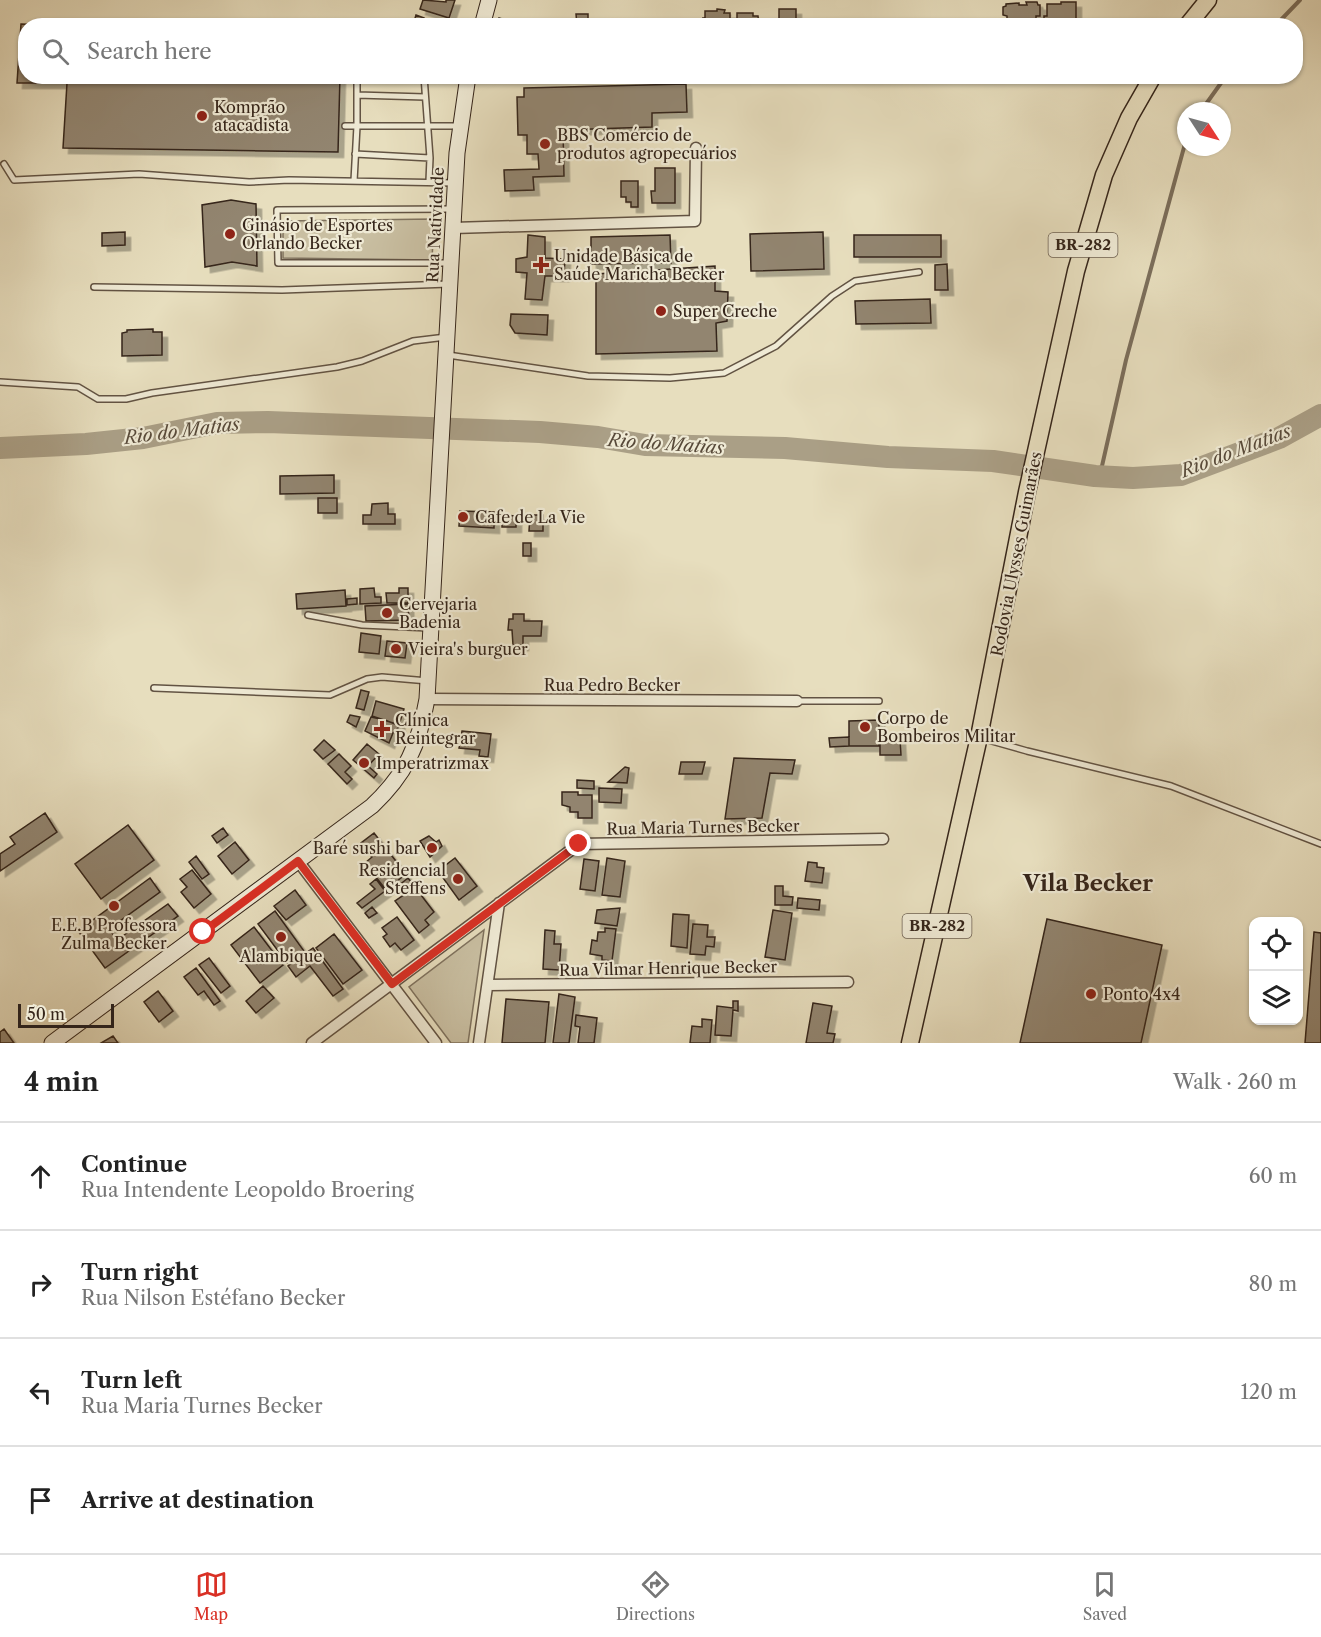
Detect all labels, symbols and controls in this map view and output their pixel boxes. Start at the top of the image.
search box [18,18,1303,84]
icon: search [39,35,72,68]
text: Search here [87,38,212,65]
place label: Komprão atacadista [214,97,290,135]
north arrow [1177,102,1231,156]
marker: Komprão atacadista [195,109,209,123]
place label: BBS Comércio de produtos agropecuários [557,125,737,163]
marker: BBS Comércio de produtos agropecuários [538,137,552,151]
street label: Rua Natividade [422,166,448,283]
place label: Ginásio de Esportes Orlando Becker [242,215,393,253]
marker: Ginásio de Esportes Orlando Becker [223,227,237,241]
road number: BR-282 [1048,233,1118,257]
place label: Unidade Básica de Saúde Maricha Becker [554,246,725,284]
marker: Unidade Básica de Saúde Maricha Becker [532,256,550,274]
place label: Super Creche [673,301,777,321]
marker: Super Creche [654,304,668,318]
water label: Rio do Matias [121,413,241,449]
water label: Rio do Matias [1176,420,1294,483]
water label: Rio do Matias [605,429,725,459]
street label: Rodovia Ulysses Guimarães [986,450,1046,658]
place label: Cafe de La Vie [475,507,585,527]
marker: Cafe de La Vie [456,510,470,524]
place label: Cervejaria Badenia [399,594,478,632]
marker: Cervejaria Badenia [380,606,394,620]
place label: Vieira's burguer [407,639,528,659]
marker: Vieira's burguer [389,642,403,656]
street label: Rua Pedro Becker [544,675,680,695]
place label: Corpo de Bombeiros Militar [877,708,1016,746]
place label: Clínica Reintegrar [395,710,476,748]
marker: Clínica Reintegrar [373,720,391,738]
marker: Corpo de Bombeiros Militar [858,720,872,734]
place label: Imperatrizmax [376,753,490,773]
marker: Imperatrizmax [357,756,371,770]
street label: Rua Maria Turnes Becker [606,815,800,839]
route end [565,830,591,856]
place label: Baré sushi bar [313,838,420,858]
marker: Baré sushi bar [425,841,439,855]
place label: Residencial Steffens [358,860,446,898]
district label: Vila Becker [1022,870,1153,897]
marker: Residencial Steffens [451,872,465,886]
marker: E.E.B Professora Zulma Becker [107,899,121,913]
road number: BR-282 [902,914,972,938]
place label: E.E.B Professora Zulma Becker [51,915,178,953]
map controls [1249,917,1303,1025]
button: locate [1249,917,1303,971]
route start [189,918,215,944]
marker: Alambique [274,930,288,944]
place label: Alambique [239,946,323,966]
street label: Rua Vilmar Henrique Becker [559,956,778,980]
button: layers [1249,971,1303,1025]
place label: Ponto 4x4 [1103,984,1181,1004]
marker: Ponto 4x4 [1084,987,1098,1001]
scale bar [18,1001,114,1028]
text: 50 m [27,1004,65,1024]
text: 4 min [24,1066,99,1098]
text: Walk · 260 m [1173,1070,1297,1094]
text: Continue [81,1151,187,1178]
icon: ahead [24,1160,57,1193]
text: 60 m [1249,1164,1297,1188]
text: Rua Intendente Leopoldo Broering [81,1178,414,1202]
text: Turn right [81,1259,199,1286]
icon: right [24,1268,57,1301]
text: 80 m [1249,1272,1297,1296]
text: Rua Nilson Estéfano Becker [81,1286,345,1310]
text: Turn left [81,1367,182,1394]
icon: left [24,1376,57,1409]
text: 120 m [1240,1380,1297,1404]
text: Rua Maria Turnes Becker [81,1394,323,1418]
icon: arrive [24,1484,57,1517]
text: Arrive at destination [81,1487,314,1514]
tab: Map [194,1568,228,1624]
tab: Directions [616,1568,695,1624]
tab: Saved [1083,1568,1127,1624]

